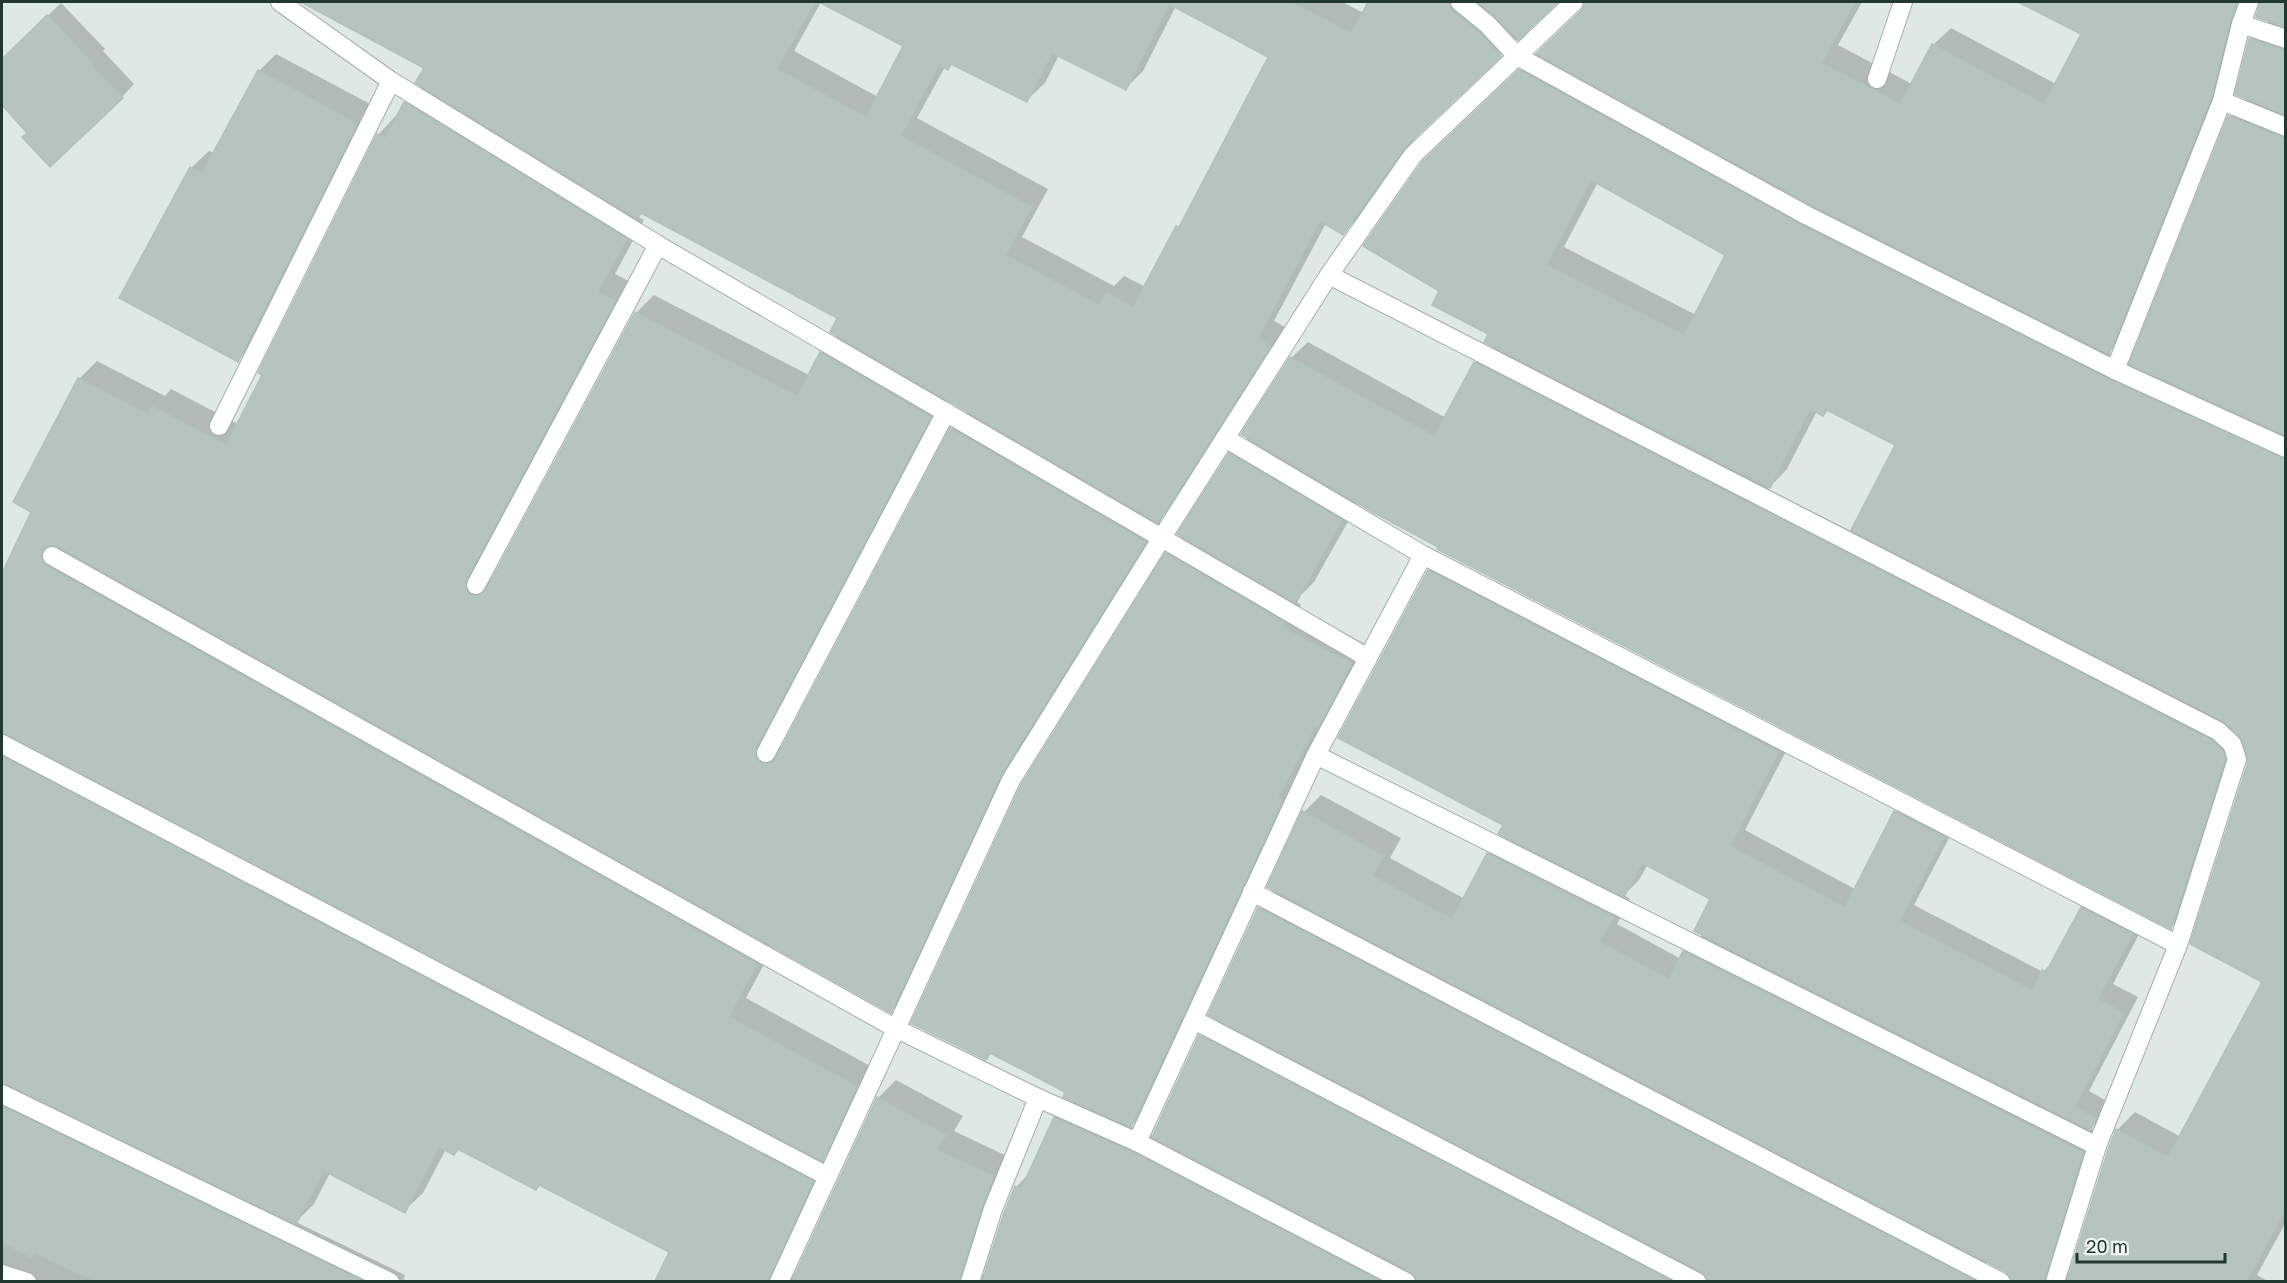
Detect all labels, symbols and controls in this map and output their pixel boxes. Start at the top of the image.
scale bar [2077,1226,2226,1264]
text: 20 m [2086,1235,2128,1257]

